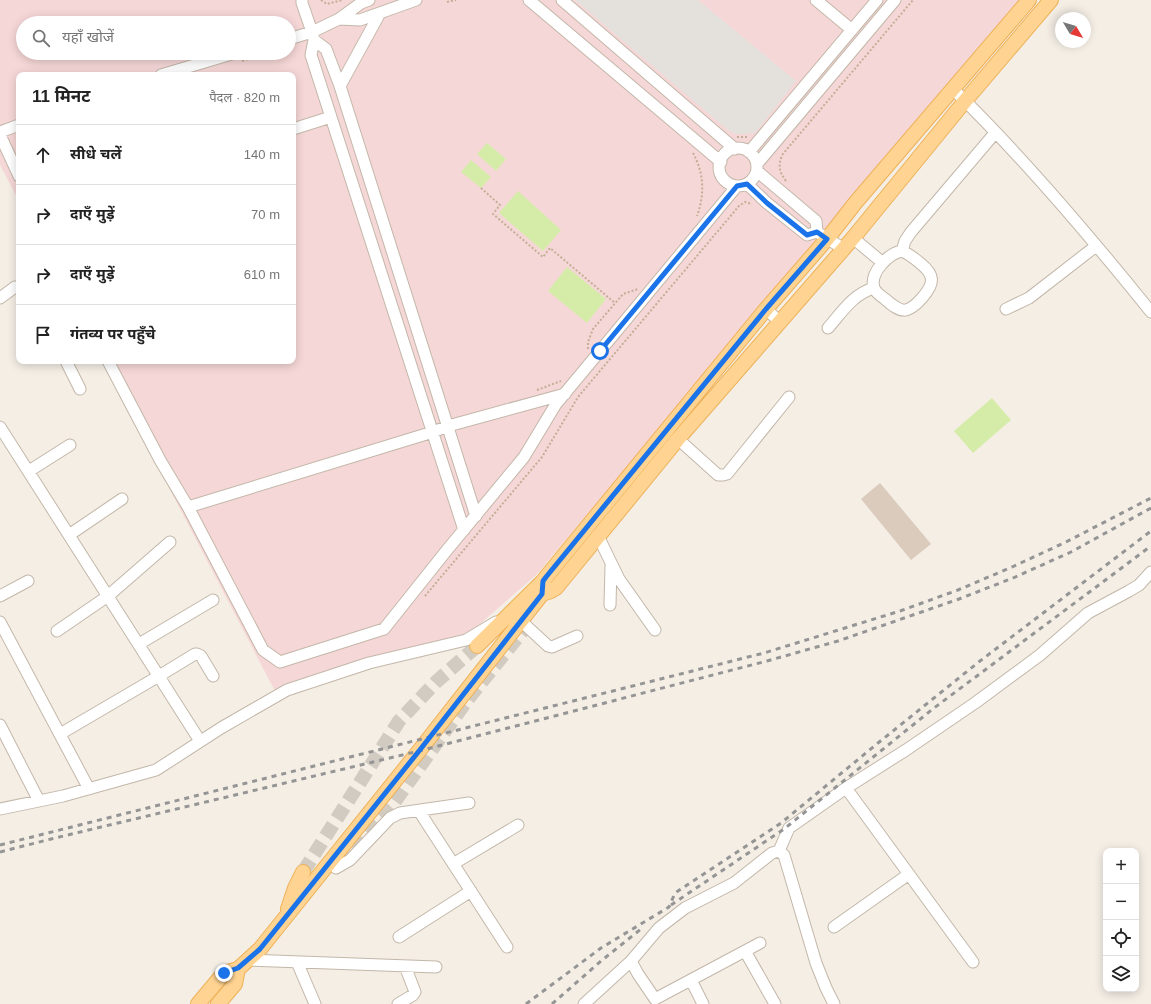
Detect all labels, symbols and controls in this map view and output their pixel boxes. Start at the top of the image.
north arrow [1055,12,1091,48]
search box [16,16,296,60]
icon: search [30,27,52,49]
text: यहाँ खोजें [62,28,114,45]
text: 11 मिनट [32,87,90,106]
text: पैदल · 820 m [209,90,280,105]
icon: ahead [32,144,54,166]
text: सीधे चलें [70,145,121,162]
text: 140 m [244,147,280,162]
icon: right [32,204,54,226]
text: दाएँ मुड़ें [70,205,114,222]
text: 70 m [251,207,280,222]
icon: right [32,264,54,286]
text: दाएँ मुड़ें [70,265,114,282]
text: 610 m [244,267,280,282]
icon: arrive [32,324,54,346]
text: गंतव्य पर पहुँचे [70,325,155,342]
route start [591,342,609,360]
map controls [1103,848,1139,992]
button: + [1103,848,1139,884]
button: − [1103,884,1139,920]
button: locate [1103,920,1139,956]
button: layers [1103,956,1139,992]
route end [215,964,233,982]

